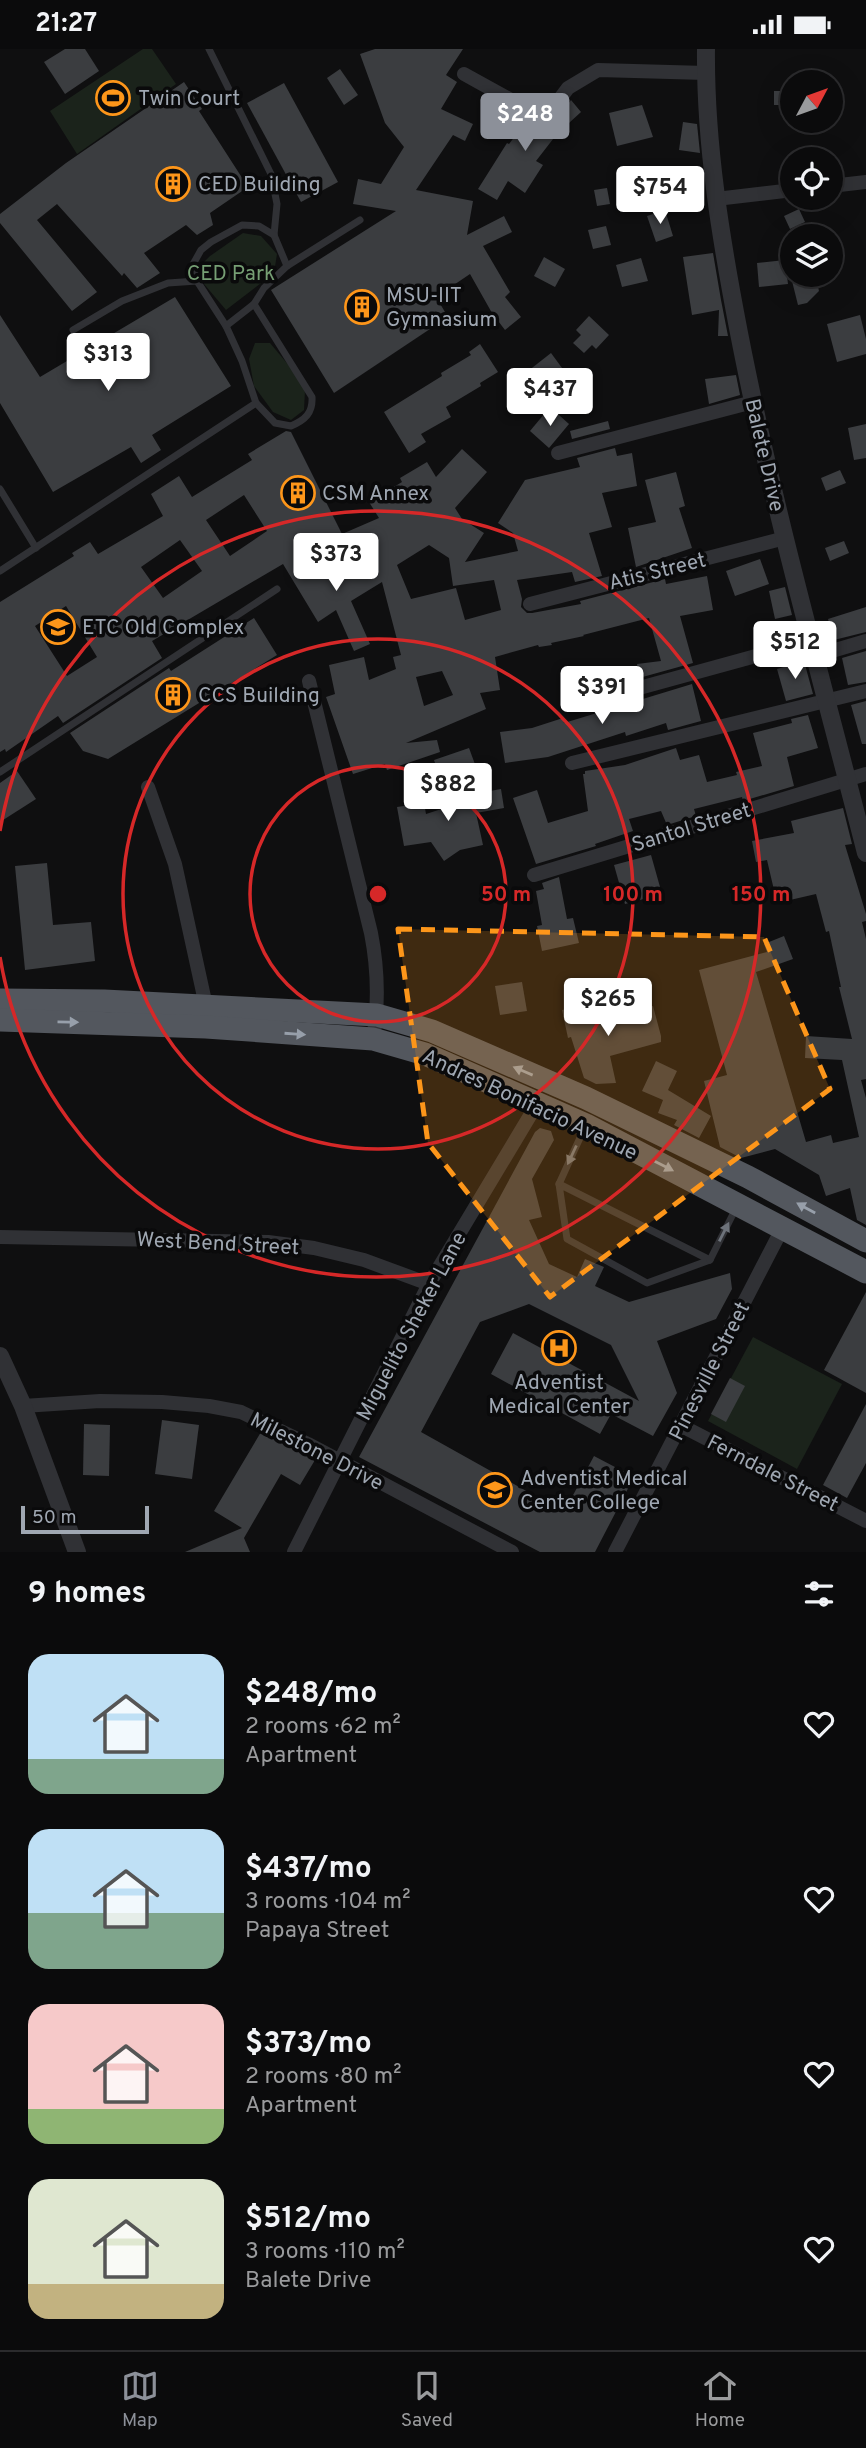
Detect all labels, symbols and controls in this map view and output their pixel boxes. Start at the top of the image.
text: 21:27 [35,8,97,41]
north arrow [780,70,844,133]
map controls [780,70,843,287]
sports icon: Twin Court [94,79,132,117]
place label: Twin Court [138,86,240,113]
pin: $248 [484,93,566,153]
text: $248 [496,101,554,130]
button: locate [780,147,843,210]
building icon: CED Building [154,165,192,203]
pin: $754 [619,167,701,226]
place label: CED Building [198,172,321,199]
text: $754 [632,174,688,203]
button: layers [780,224,843,287]
park label: CED Park [187,261,275,288]
place label: MSU-IIT Gymnasium [386,283,497,334]
building icon: MSU-IIT Gymnasium [343,288,381,326]
pin: $313 [67,333,149,393]
text: $313 [83,341,133,370]
pin: $437 [509,369,591,428]
text: $437 [523,376,577,405]
street label: Balete Drive [737,396,790,515]
building icon: CSM Annex [279,474,317,512]
place label: CSM Annex [322,481,429,508]
pin: $373 [295,533,377,593]
text: $373 [309,541,363,570]
street label: Atis Street [606,547,709,598]
school or university icon: ETC Old Complex [39,608,77,646]
place label: ETC Old Complex [82,615,244,642]
pin: $512 [754,621,836,681]
text: $512 [769,629,821,658]
pin: $391 [561,667,643,726]
text: $391 [577,674,627,703]
building icon: CCS Building [154,676,192,714]
place label: CCS Building [198,683,320,710]
pin: $882 [407,763,489,823]
text: $882 [420,771,476,800]
street label: Santol Street [629,798,754,859]
centre of rings [366,882,390,906]
text: 50 m [481,882,531,909]
text: 100 m [603,882,663,909]
text: 150 m [732,882,790,909]
pin: $265 [567,979,649,1038]
text: $265 [580,986,636,1015]
one-way arrow [57,1016,79,1027]
one-way arrow [285,1029,307,1040]
street label: Andres Bonifacio Avenue [417,1044,641,1167]
one-way arrow [512,1065,533,1076]
one-way arrow [566,1144,577,1165]
one-way arrow [655,1160,675,1172]
one-way arrow [796,1202,816,1214]
one-way arrow [719,1222,730,1242]
street label: West Bend Street [136,1227,300,1262]
street label: Miguelito Sheker Lane [351,1228,474,1426]
street label: Pinesville Street [664,1298,757,1446]
hospital icon: Adventist Medical Center [540,1329,578,1367]
place label: Adventist Medical Center [488,1370,630,1421]
street label: Milestone Drive [245,1407,387,1497]
street label: Ferndale Street [702,1430,843,1519]
place label: Adventist Medical Center College [520,1466,687,1517]
school or university icon: Adventist Medical Center College [476,1471,514,1509]
scale bar [21,1503,149,1535]
text: 50 m [32,1506,77,1530]
icon: filters [800,1575,838,1613]
text: 9 homes [28,1576,146,1613]
text: $248/mo [245,1676,377,1713]
icon: home [84,1682,168,1766]
icon: heart [800,1705,838,1743]
text: 2 rooms · 62 m² [245,1713,401,1742]
text: Apartment [245,1742,357,1771]
text: $437/mo [245,1851,372,1888]
icon: home [84,1857,168,1941]
icon: heart [800,1880,838,1918]
text: 3 rooms · 104 m² [245,1888,410,1917]
text: Papaya Street [245,1917,389,1946]
text: $373/mo [245,2026,372,2063]
icon: home [84,2032,168,2116]
icon: heart [800,2055,838,2093]
text: 2 rooms · 80 m² [245,2063,402,2092]
text: Apartment [245,2092,357,2121]
text: $512/mo [245,2201,371,2238]
icon: home [84,2207,168,2291]
icon: heart [800,2230,838,2268]
text: 3 rooms · 110 m² [245,2238,405,2267]
text: Balete Drive [245,2267,371,2296]
tab: Map [121,2367,159,2433]
tab: Saved [401,2367,453,2433]
tab: Home [695,2367,745,2433]

